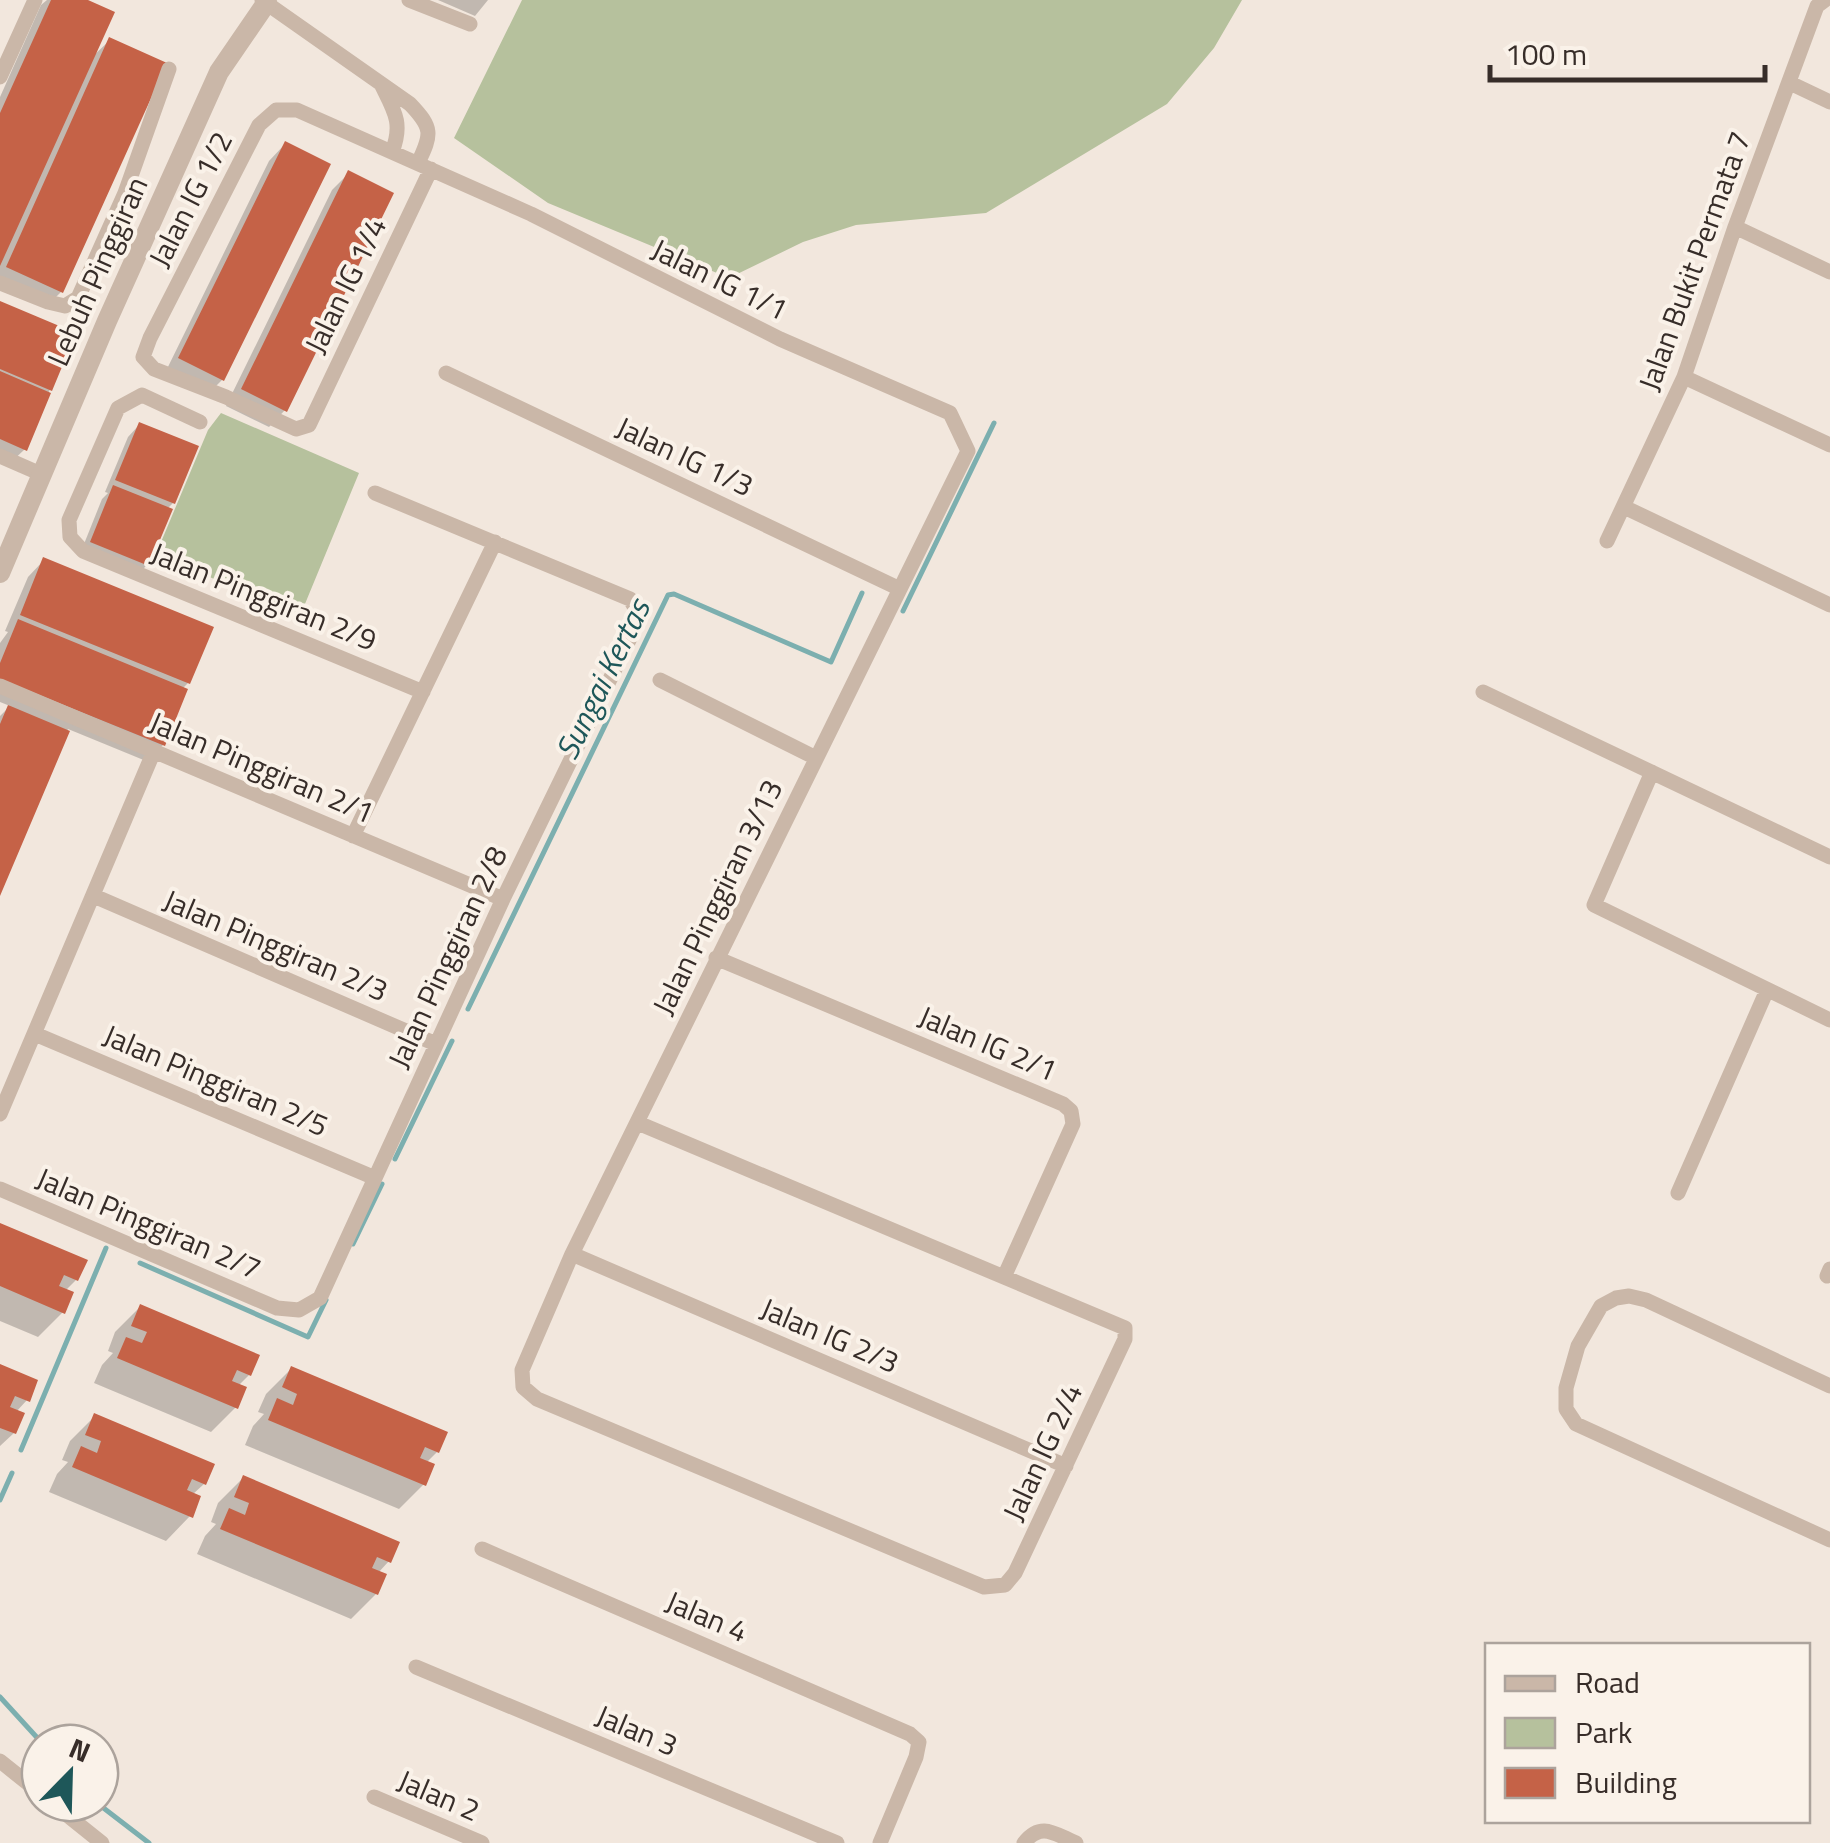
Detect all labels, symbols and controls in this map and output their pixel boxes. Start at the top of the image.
scale bar [1490,20,1765,82]
text: 100 m [1505,31,1587,77]
street label: Jalan IG 1/2 [136,123,244,275]
street label: Jalan Bukit Permata 7 [1626,125,1762,397]
street label: Lebuh Pinggiran [35,169,159,373]
street label: Jalan IG 1/4 [292,209,398,361]
street label: Jalan IG 1/1 [644,226,796,332]
street label: Jalan IG 1/3 [609,404,761,508]
street label: Jalan Pinggiran 2/9 [144,530,384,662]
water label: Sungai Kertas [542,589,663,767]
street label: Jalan Pinggiran 2/1 [142,699,382,835]
street label: Jalan Pinggiran 3/13 [640,771,794,1023]
street label: Jalan Pinggiran 2/8 [375,838,519,1076]
street label: Jalan Pinggiran 2/3 [156,877,396,1013]
street label: Jalan IG 2/1 [911,993,1065,1093]
street label: Jalan Pinggiran 2/5 [96,1012,336,1148]
street label: Jalan Pinggiran 2/7 [29,1155,269,1291]
street label: Jalan IG 2/3 [753,1285,907,1385]
street label: Jalan IG 2/4 [990,1376,1094,1528]
street label: Jalan 4 [659,1578,755,1654]
legend [1485,1643,1810,1823]
text: Road [1575,1659,1640,1705]
street label: Jalan 3 [589,1692,685,1768]
text: Park [1575,1709,1632,1755]
north arrow [20,1723,120,1823]
text: N [63,1726,97,1773]
street label: Jalan 2 [391,1757,487,1833]
text: Building [1575,1759,1677,1805]

